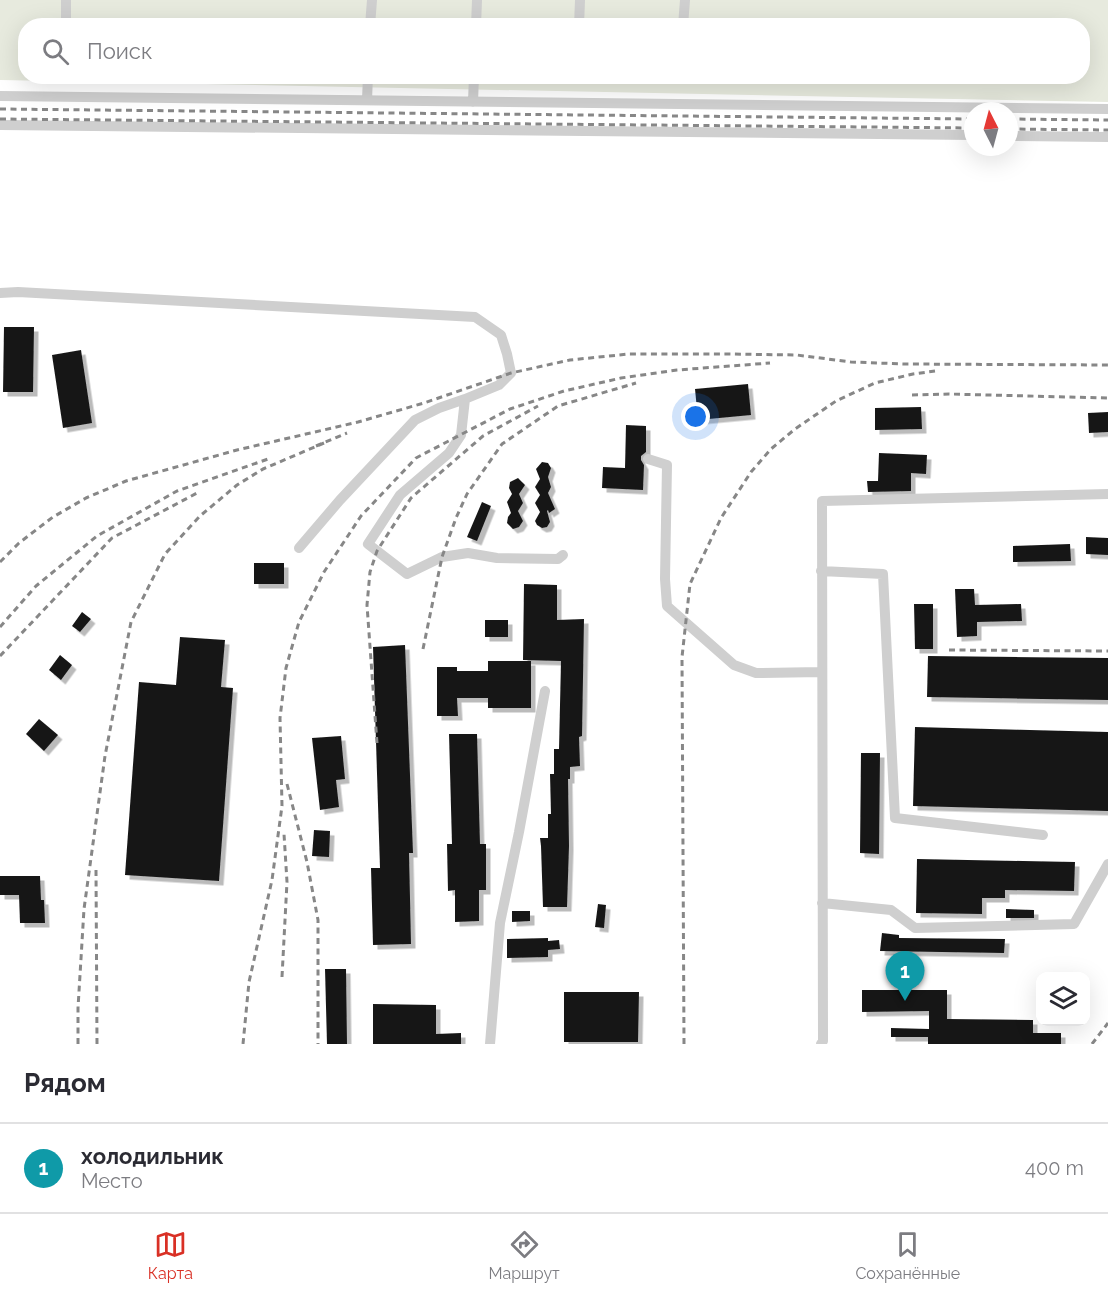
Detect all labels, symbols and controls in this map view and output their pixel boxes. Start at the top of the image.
search box [18,18,1090,84]
icon: search [39,35,72,68]
text: Поиск [87,38,152,64]
north arrow [964,102,1018,156]
your location [681,402,710,431]
pin: 1 [886,952,924,1001]
map controls [1036,972,1090,1026]
button: layers [1036,972,1090,1026]
text: Рядом [24,1068,106,1098]
text: холодильник [81,1143,224,1169]
text: 1 [39,1156,48,1180]
text: 400 m [1025,1156,1084,1180]
text: Место [81,1169,143,1193]
tab: Карта [148,1228,193,1283]
tab: Маршрут [489,1228,560,1283]
tab: Сохранённые [855,1228,960,1283]

